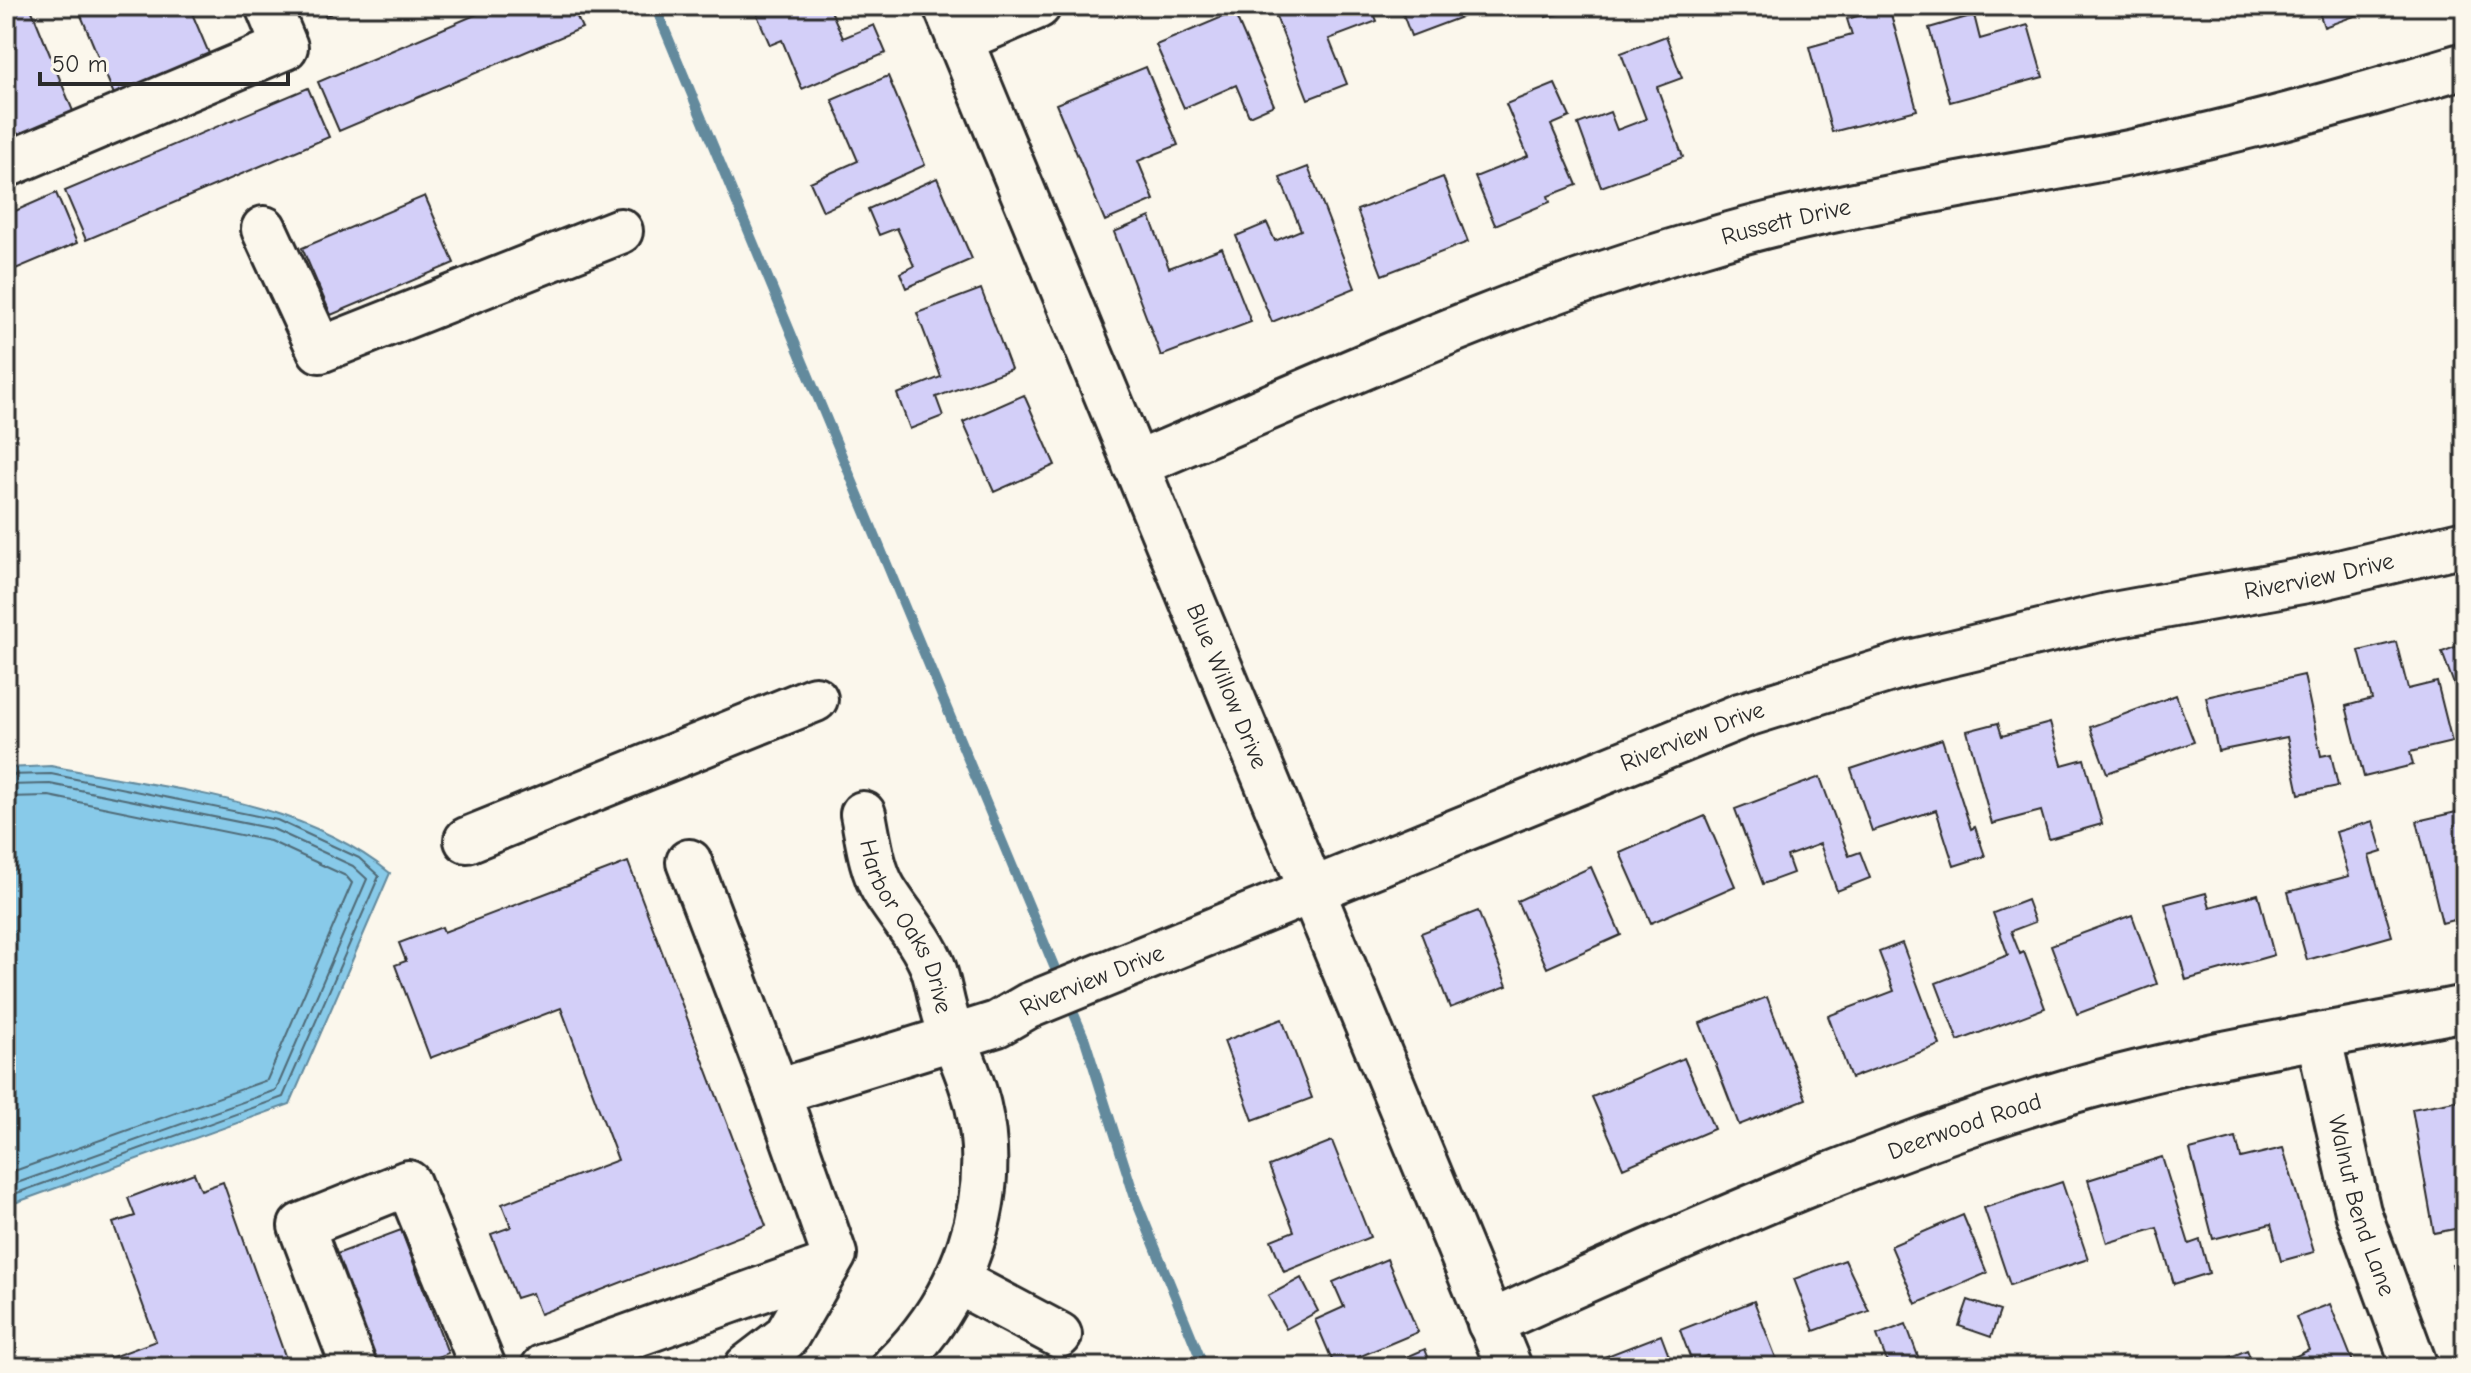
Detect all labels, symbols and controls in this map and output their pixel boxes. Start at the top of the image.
scale bar [40,36,288,86]
text: 50 m [52,50,108,78]
street label: Russett Drive [1718,192,1853,251]
street label: Riverview Drive [2242,546,2397,605]
street label: Blue Willow Drive [1181,599,1274,773]
street label: Riverview Drive [1616,695,1768,777]
street label: Harbor Oaks Drive [854,837,958,1016]
street label: Riverview Drive [1015,938,1168,1022]
street label: Deerwood Road [1884,1087,2045,1166]
street label: Walnut Bend Lane [2323,1112,2402,1300]

